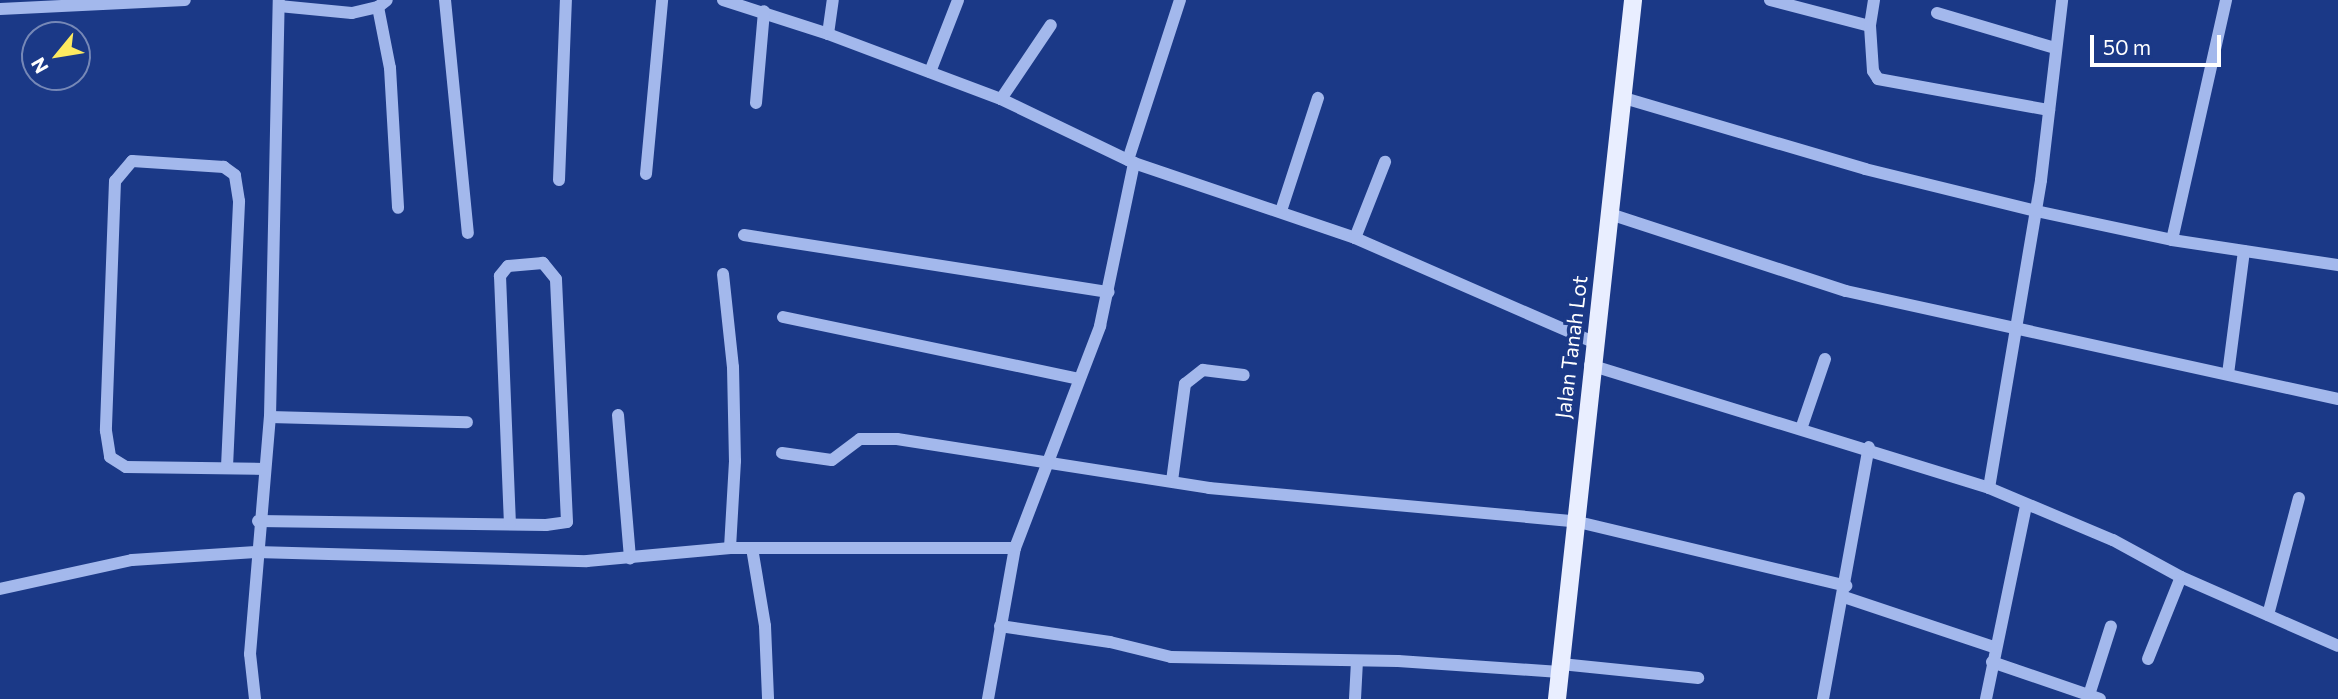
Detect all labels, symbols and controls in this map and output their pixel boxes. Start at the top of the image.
north arrow [21,21,91,91]
scale bar [2093,21,2224,65]
text: 50 m [2103,34,2151,59]
text: N [26,54,53,78]
street label: Jalan Tanah Lot [1550,274,1592,420]

